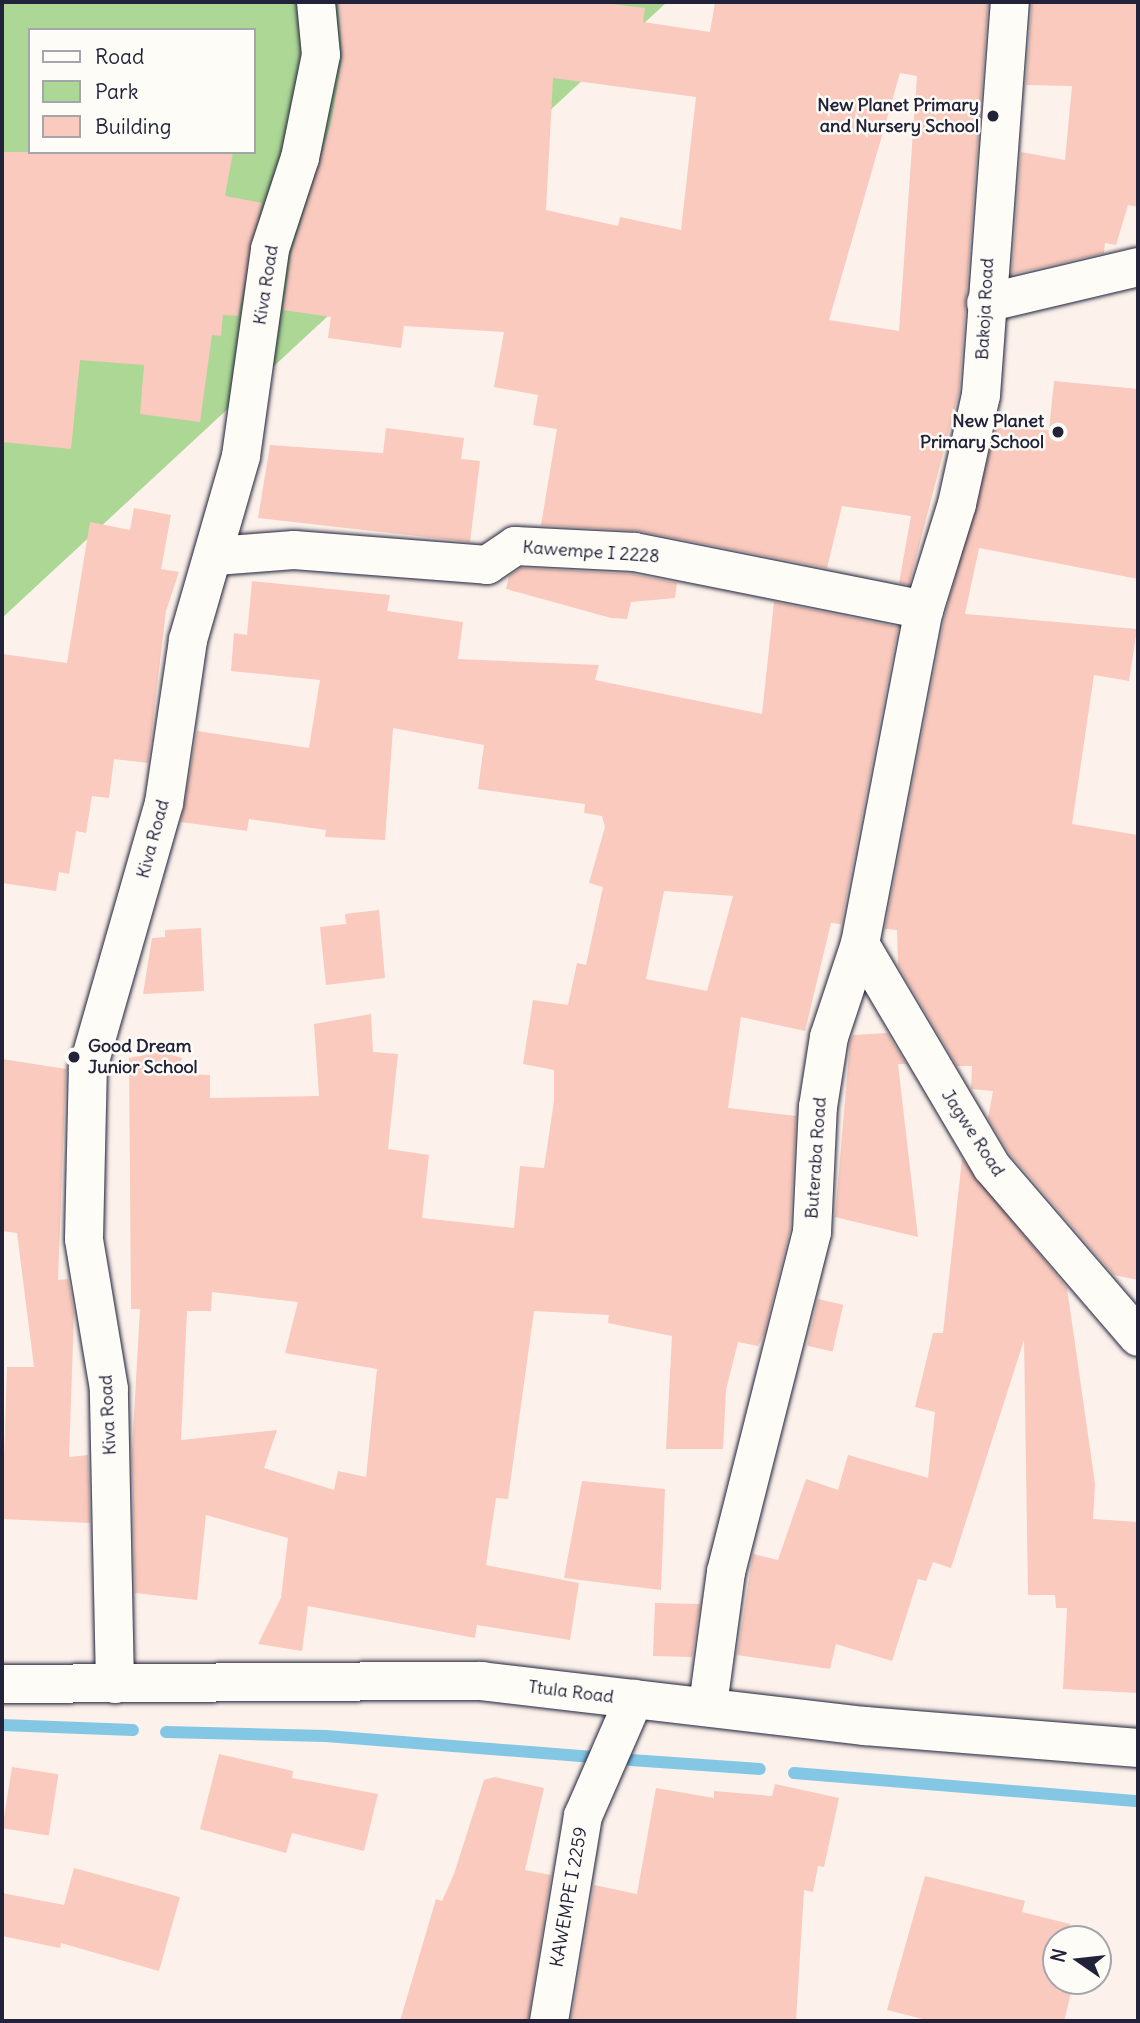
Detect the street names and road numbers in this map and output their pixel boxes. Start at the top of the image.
street label: Kiva Road [249,244,283,326]
street label: Bakoja Road [972,257,998,361]
street label: Kawempe I 2228 [522,536,660,568]
street label: Kiva Road [132,797,174,881]
street label: Jagwe Road [937,1085,1009,1181]
street label: Buteraba Road [801,1096,831,1220]
street label: Kiva Road [95,1374,121,1456]
street label: Ttula Road [527,1676,615,1708]
street label: KAWEMPE I 2259 [546,1825,592,1969]

